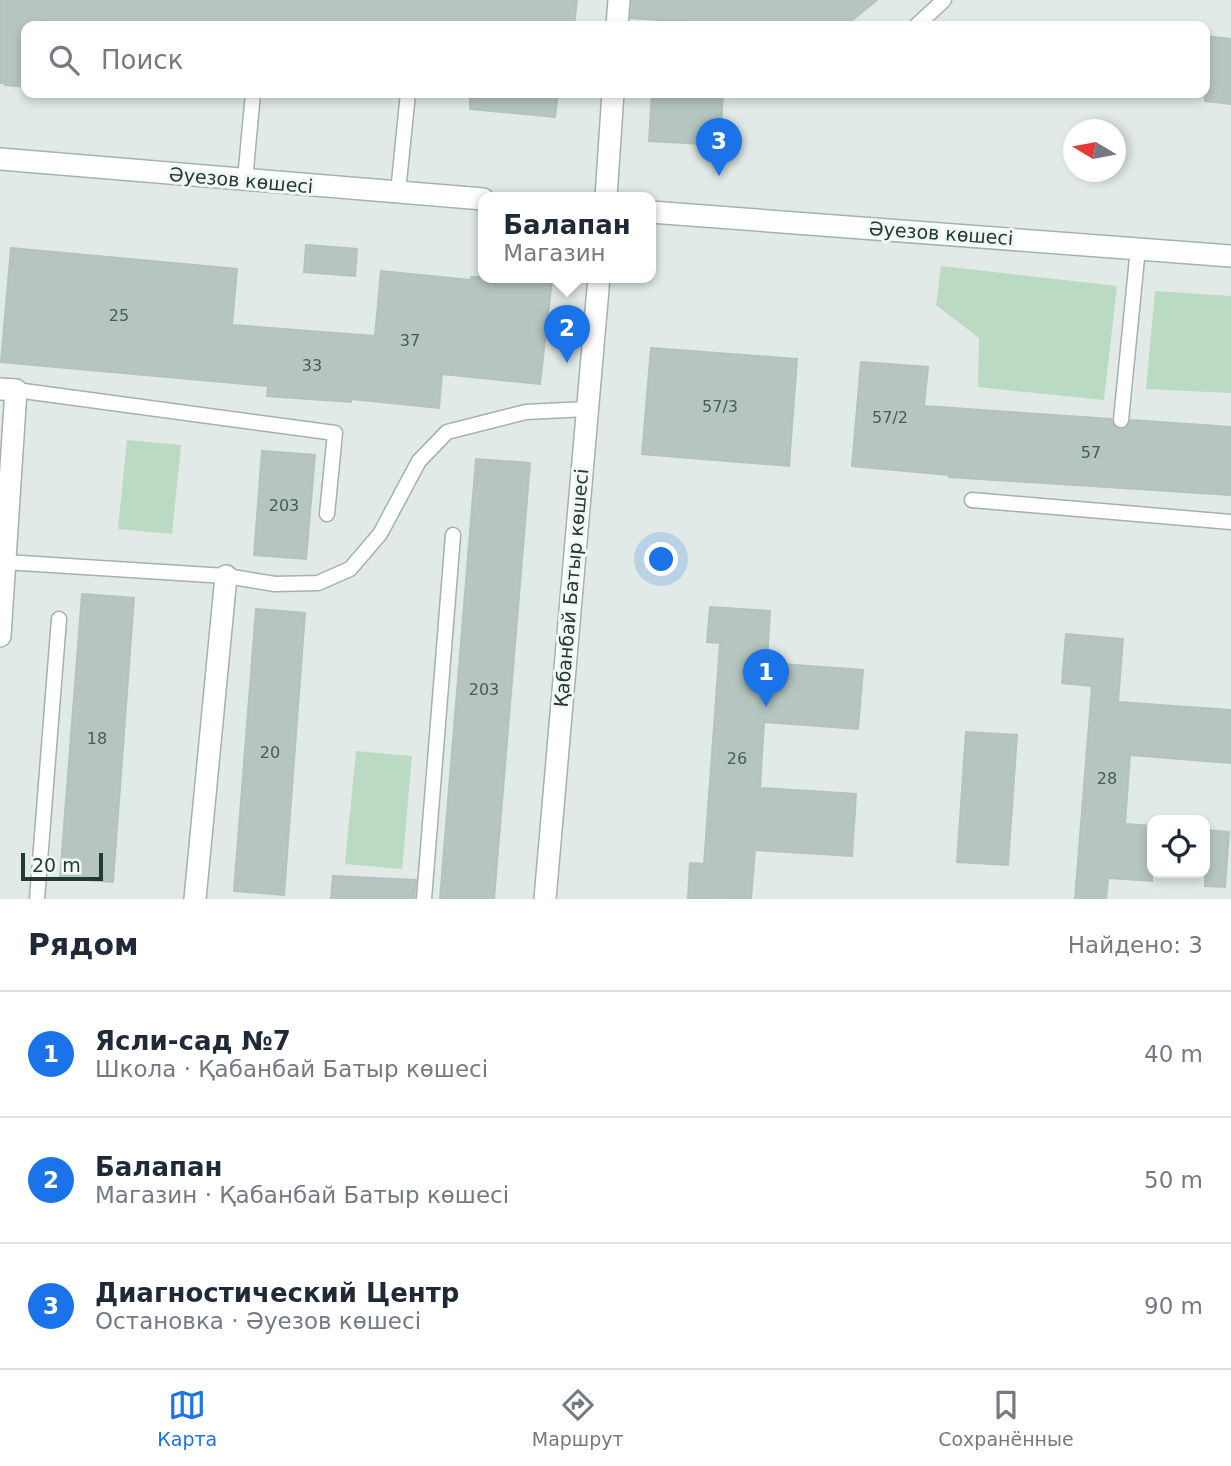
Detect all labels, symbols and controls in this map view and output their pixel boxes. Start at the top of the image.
search box [21,21,1210,98]
icon: search [45,41,83,79]
text: Поиск [101,45,183,75]
pin: 3 [696,118,742,176]
north arrow [1063,119,1126,182]
street label: Әуезов көшесі [168,163,314,197]
popup [478,192,656,283]
text: Балапан [503,210,631,240]
street label: Әуезов көшесі [868,217,1014,249]
text: Магазин [503,240,606,266]
pin: 2 [544,305,590,363]
house number: 25 [109,306,129,325]
house number: 37 [400,331,420,350]
house number: 33 [302,356,322,375]
house number: 57/3 [702,397,738,416]
house number: 57/2 [872,408,908,427]
house number: 57 [1081,443,1101,462]
street label: Қабанбай Батыр көшесі [550,468,592,708]
house number: 203 [269,496,299,515]
your location [644,542,678,576]
pin: 1 [743,649,789,707]
house number: 203 [469,680,499,699]
house number: 18 [87,729,107,748]
house number: 20 [260,743,280,762]
house number: 26 [727,749,747,768]
house number: 28 [1097,769,1117,788]
map controls [1147,815,1210,878]
button: locate [1147,815,1210,878]
scale bar [21,850,103,882]
text: 20 m [32,854,81,876]
text: Рядом [28,927,139,962]
text: Найдено: 3 [1068,932,1203,958]
text: Ясли-сад №7 [95,1026,291,1056]
text: 1 [43,1041,59,1067]
text: 40 m [1144,1041,1203,1067]
text: Школа · Қабанбай Батыр көшесі [95,1056,488,1082]
text: Балапан [95,1152,222,1182]
text: 2 [43,1167,59,1193]
text: 50 m [1144,1167,1203,1193]
text: Магазин · Қабанбай Батыр көшесі [95,1182,509,1208]
text: Диагностический Центр [95,1278,459,1308]
text: 3 [43,1293,59,1319]
text: 90 m [1144,1293,1203,1319]
text: Остановка · Әуезов көшесі [95,1308,421,1334]
tab: Карта [157,1386,217,1450]
tab: Маршрут [532,1386,624,1450]
tab: Сохранённые [938,1386,1074,1450]

